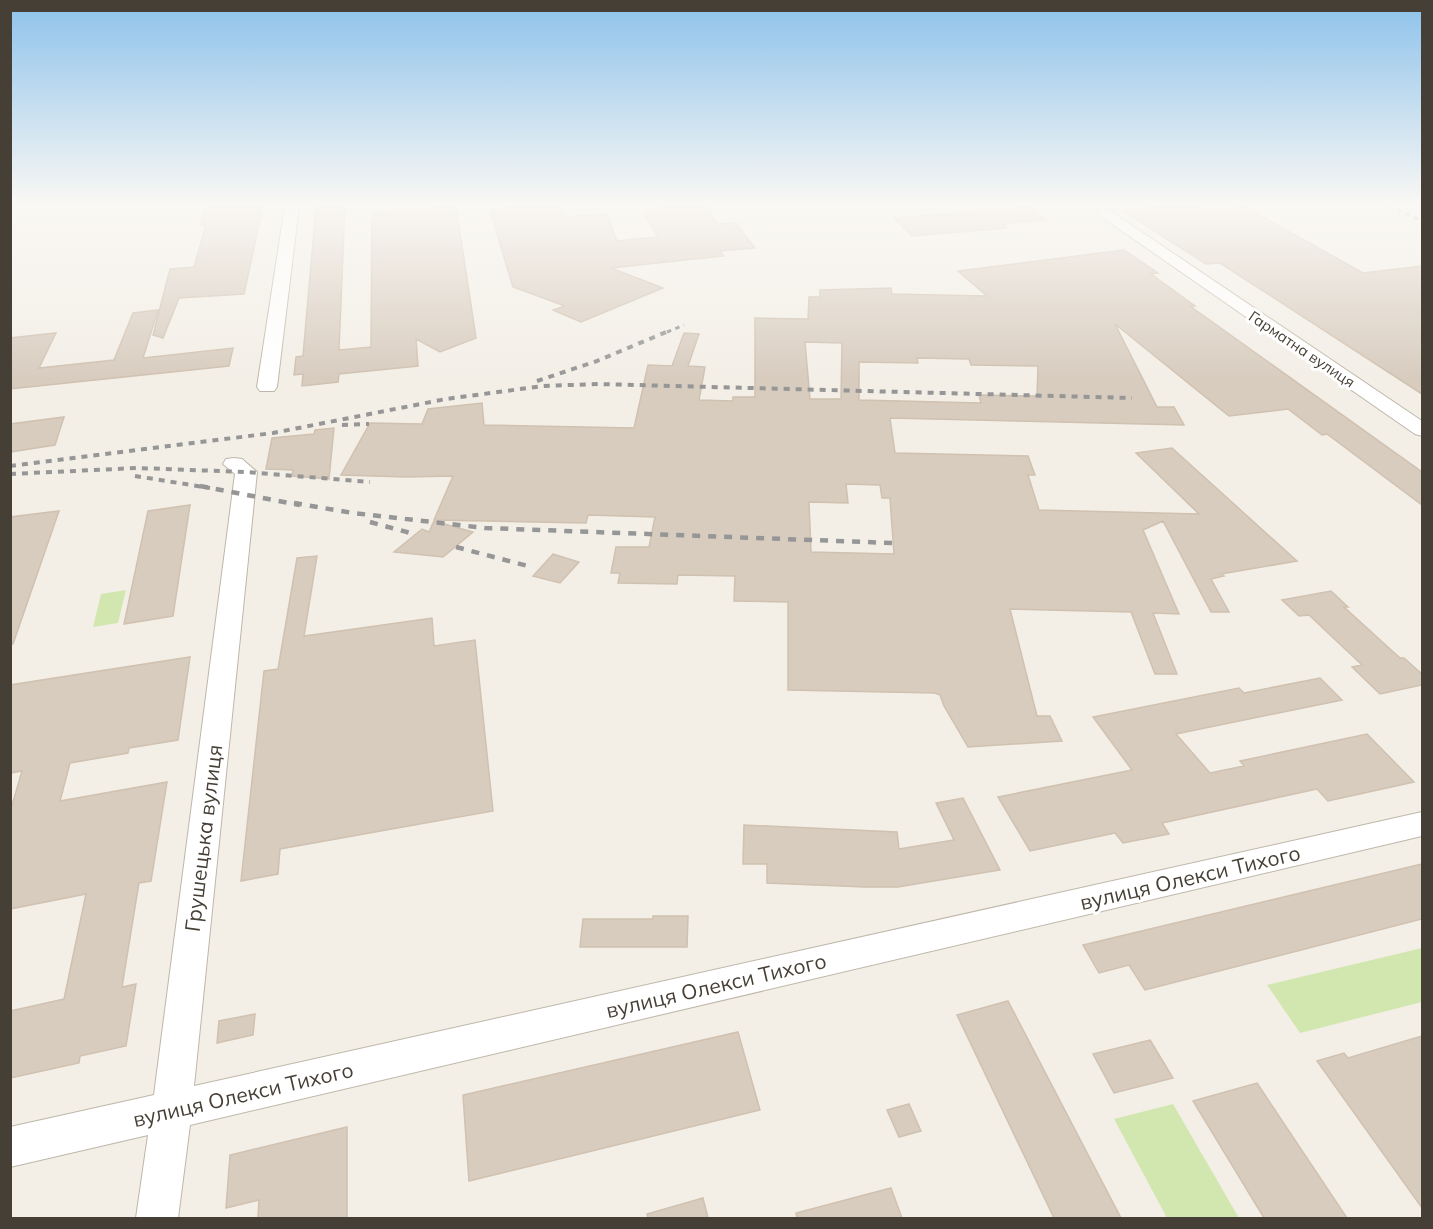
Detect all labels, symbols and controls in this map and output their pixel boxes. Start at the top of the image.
street label: Гарматна вулиця [1245,306,1359,392]
street label: Грушецька вулиця [179,743,227,933]
street label: вулиця Олекси Тихого [1077,839,1303,915]
street label: вулиця Олекси Тихого [603,947,829,1023]
street label: вулиця Олекси Тихого [130,1056,356,1132]

